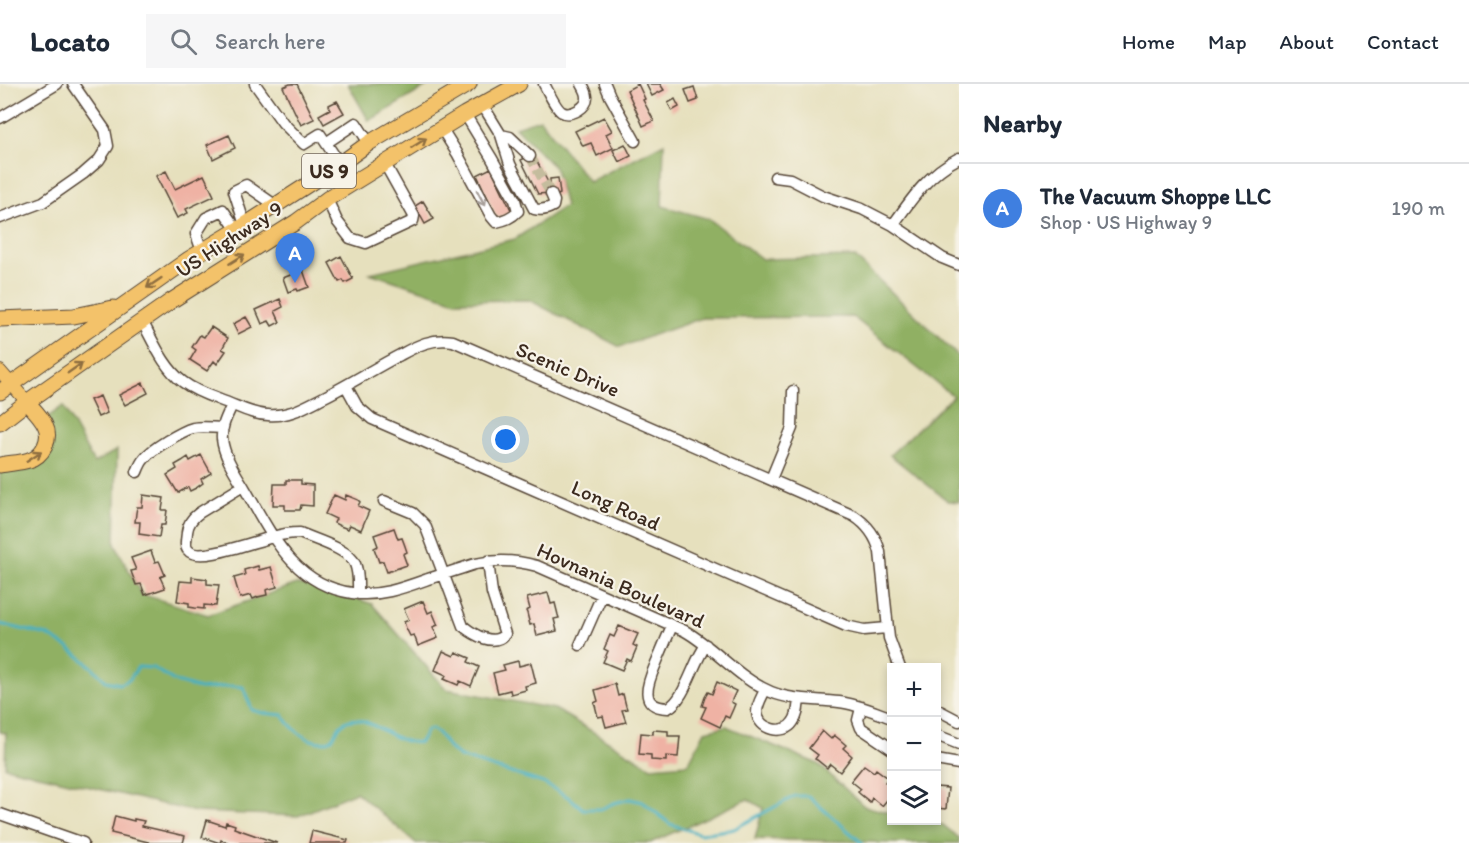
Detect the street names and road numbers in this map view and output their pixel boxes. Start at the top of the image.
road number: US 9 [302,154,356,188]
street label: US Highway 9 [171,195,287,283]
street label: Scenic Drive [512,336,624,402]
street label: Long Road [568,474,665,536]
street label: Hovnania Boulevard [533,537,709,633]

